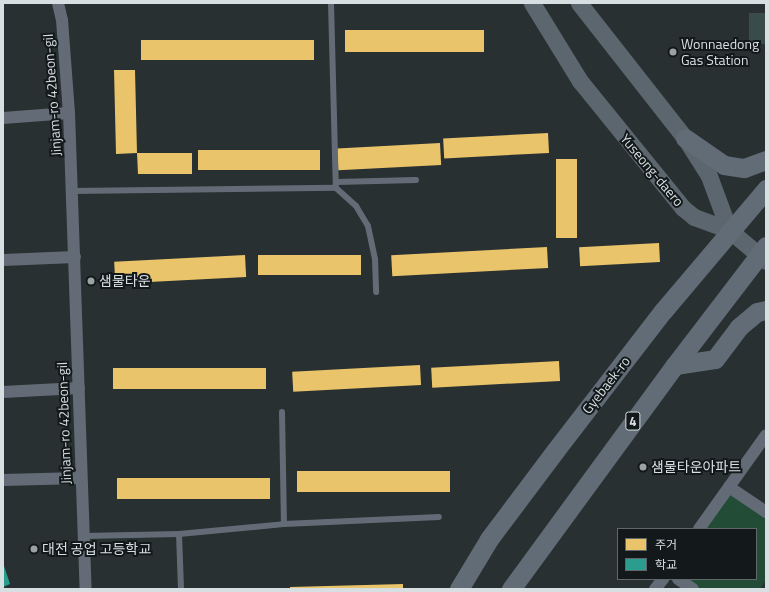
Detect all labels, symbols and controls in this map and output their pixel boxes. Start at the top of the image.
street label: Jinjam-ro 42beon-gil [39,33,65,157]
place label: Wonnaedong Gas Station [681,36,759,68]
marker: Wonnaedong Gas Station [668,47,678,57]
street label: Yuseong-daero [617,130,687,210]
place label: 샘물타운 [99,273,151,289]
marker: 샘물타운 [86,276,96,286]
street label: Gyebaek-ro [578,353,634,417]
street label: Jinjam-ro 42beon-gil [53,362,75,484]
road number: 4 [625,410,641,432]
place label: 샘물타운아파트 [651,459,741,475]
marker: 샘물타운아파트 [638,462,648,472]
legend [617,528,757,580]
text: 주거 [655,535,677,554]
place label: 대전 공업 고등학교 [42,541,151,557]
marker: 대전 공업 고등학교 [29,544,39,554]
text: 학교 [655,555,677,574]

